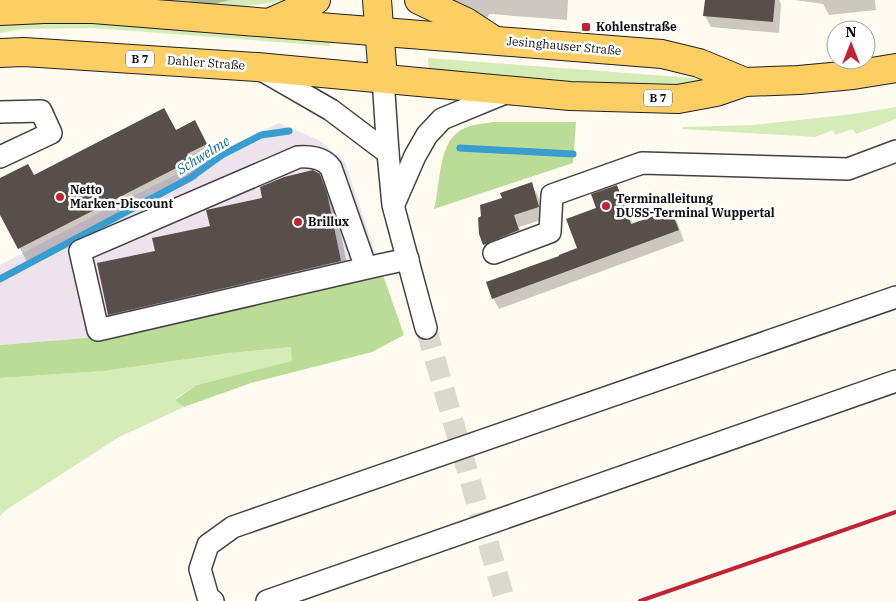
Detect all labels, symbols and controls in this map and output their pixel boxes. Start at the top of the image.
place label: Kohlenstraße [596,19,677,34]
north arrow [826,20,876,70]
marker: Kohlenstraße [580,21,592,33]
text: N [845,23,857,41]
street label: Jesinghauser Straße [506,33,622,58]
road number: B 7 [126,51,154,68]
street label: Dahler Straße [167,52,245,73]
road number: B 7 [644,90,672,106]
water label: Schwelme [172,131,233,179]
place label: Netto Marken-Discount [70,182,174,211]
marker: Netto Marken-Discount [54,191,66,203]
place label: Terminalleitung DUSS-Terminal Wuppertal [616,191,775,220]
marker: Terminalleitung DUSS-Terminal Wuppertal [600,200,612,212]
place label: Brillux [308,214,349,229]
marker: Brillux [292,216,304,228]

